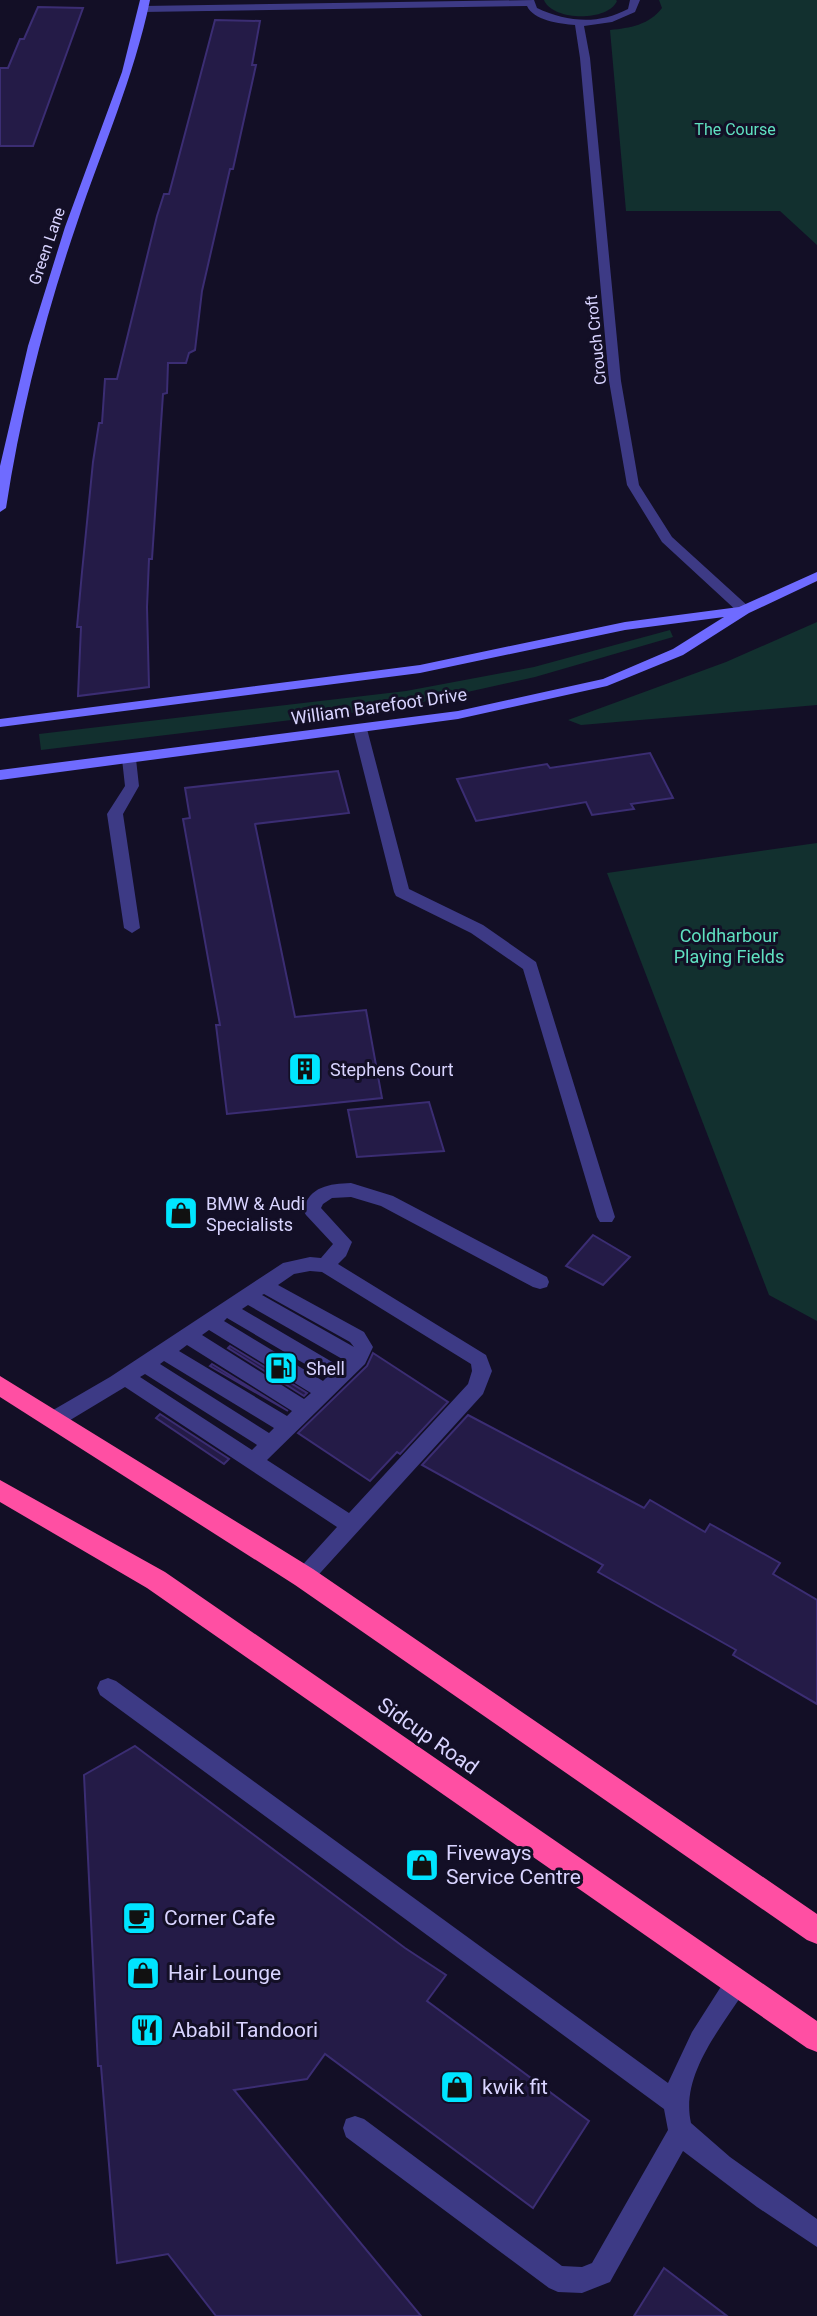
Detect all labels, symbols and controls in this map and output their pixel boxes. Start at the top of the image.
park label: The Course [694,120,776,139]
street label: Green Lane [25,205,69,287]
street label: Crouch Croft [582,294,610,386]
street label: William Barefoot Drive [290,683,468,729]
park label: Coldharbour Playing Fields [674,925,784,967]
building icon: Stephens Court [286,1050,324,1088]
place label: Stephens Court [330,1059,454,1080]
place label: BMW & Audi Specialists [206,1193,305,1235]
shop icon: BMW & Audi Specialists [162,1194,200,1232]
fuel station icon: Shell [262,1349,300,1387]
place label: Shell [306,1358,345,1379]
street label: Sidcup Road [373,1693,483,1779]
place label: Fiveways Service Centre [446,1841,581,1889]
shop icon: Fiveways Service Centre [403,1846,441,1884]
cafe icon: Corner Cafe [120,1899,158,1937]
place label: Corner Cafe [164,1906,275,1930]
shop icon: Hair Lounge [124,1954,162,1992]
place label: Hair Lounge [168,1961,281,1985]
restaurant icon: Ababil Tandoori [128,2011,166,2049]
place label: Ababil Tandoori [172,2018,318,2042]
shop icon: kwik fit [438,2068,476,2106]
place label: kwik fit [482,2075,548,2099]

